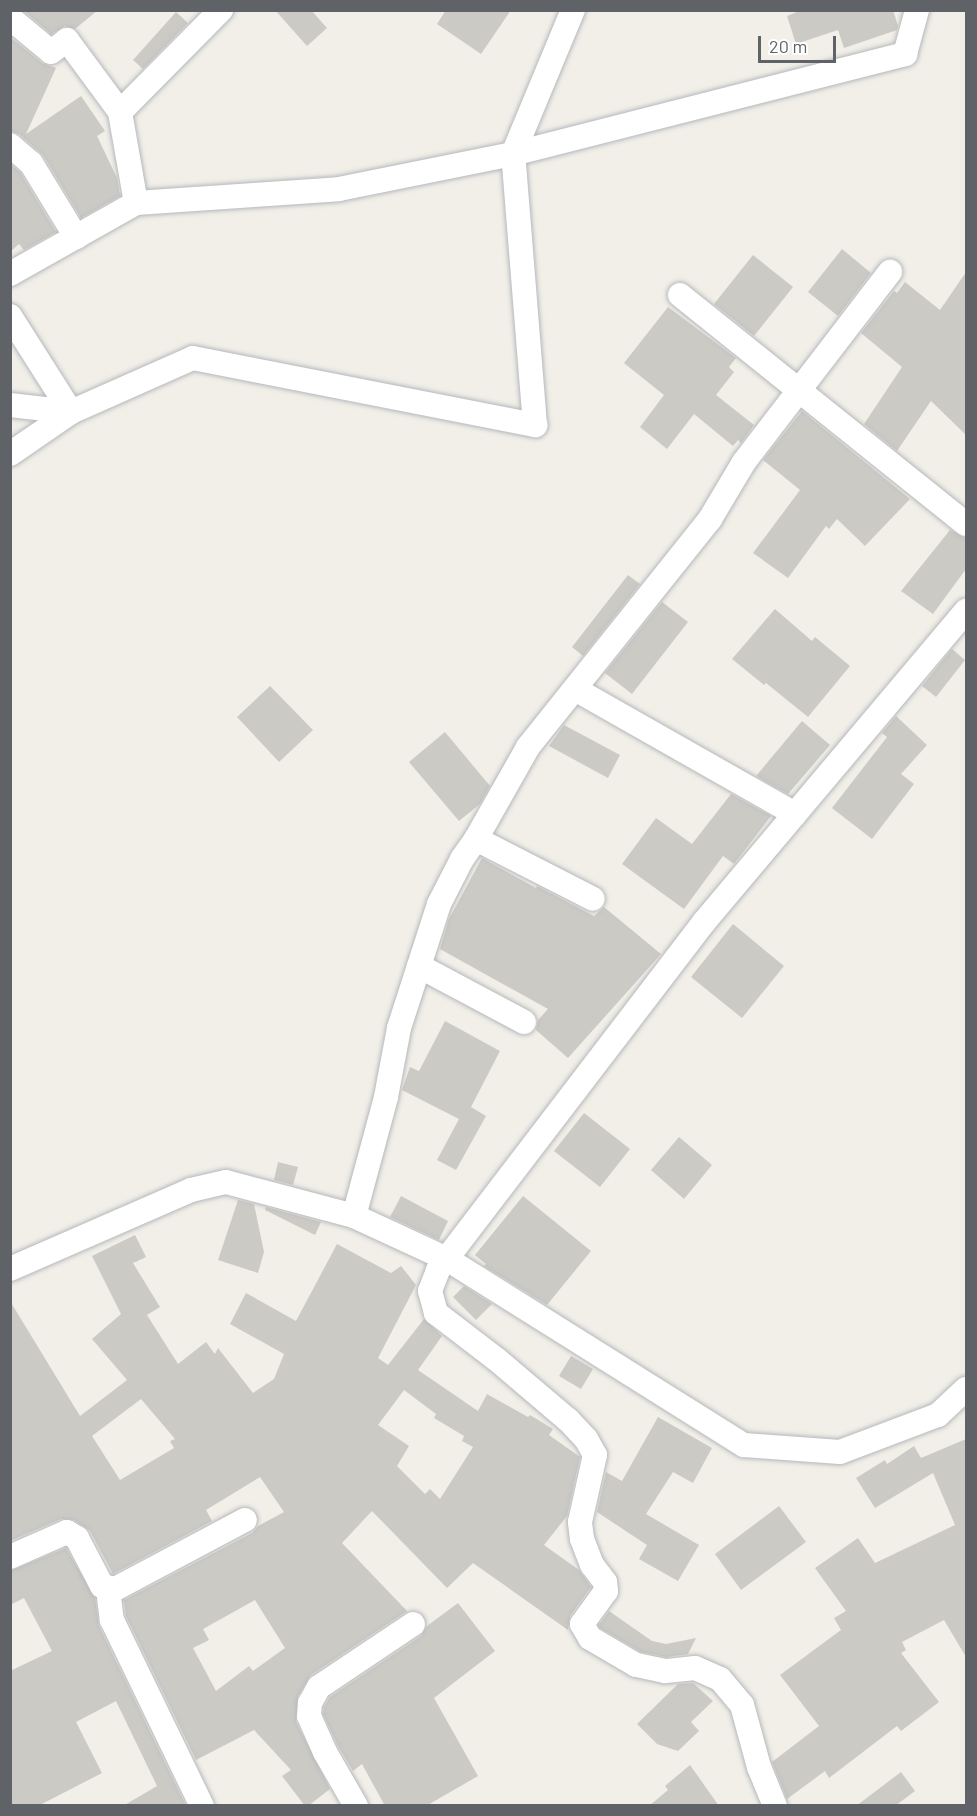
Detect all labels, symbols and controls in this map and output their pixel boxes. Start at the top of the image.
scale bar [761,24,839,62]
text: 20 m [769,35,807,57]

